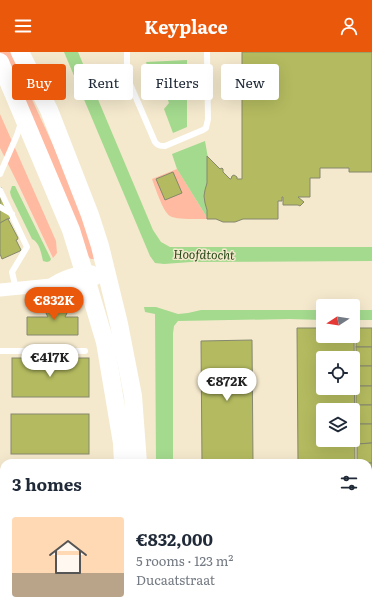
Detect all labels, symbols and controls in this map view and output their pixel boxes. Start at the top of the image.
text: Keyplace [144,13,228,40]
icon: menu [12,15,34,37]
icon: person [338,15,360,37]
chip: Buy [12,64,66,100]
chip: Rent [74,64,133,100]
chip: Filters [141,64,213,100]
chip: New [221,64,279,100]
water label: Hoofdtocht [173,244,235,264]
pin: €832K [26,287,82,321]
text: €832K [34,290,74,309]
north arrow [316,299,360,343]
map controls [316,299,360,447]
pin: €417K [22,344,78,378]
text: €417K [30,347,70,366]
button: locate [316,351,360,395]
pin: €872K [199,368,255,402]
text: €872K [207,371,247,390]
button: layers [316,403,360,447]
text: 3 homes [12,471,82,496]
icon: filters [338,472,360,494]
text: €832,000 [136,526,213,551]
icon: home [44,533,92,581]
text: 5 rooms · 123 m² [136,551,234,570]
text: Ducaatstraat [136,570,215,589]

